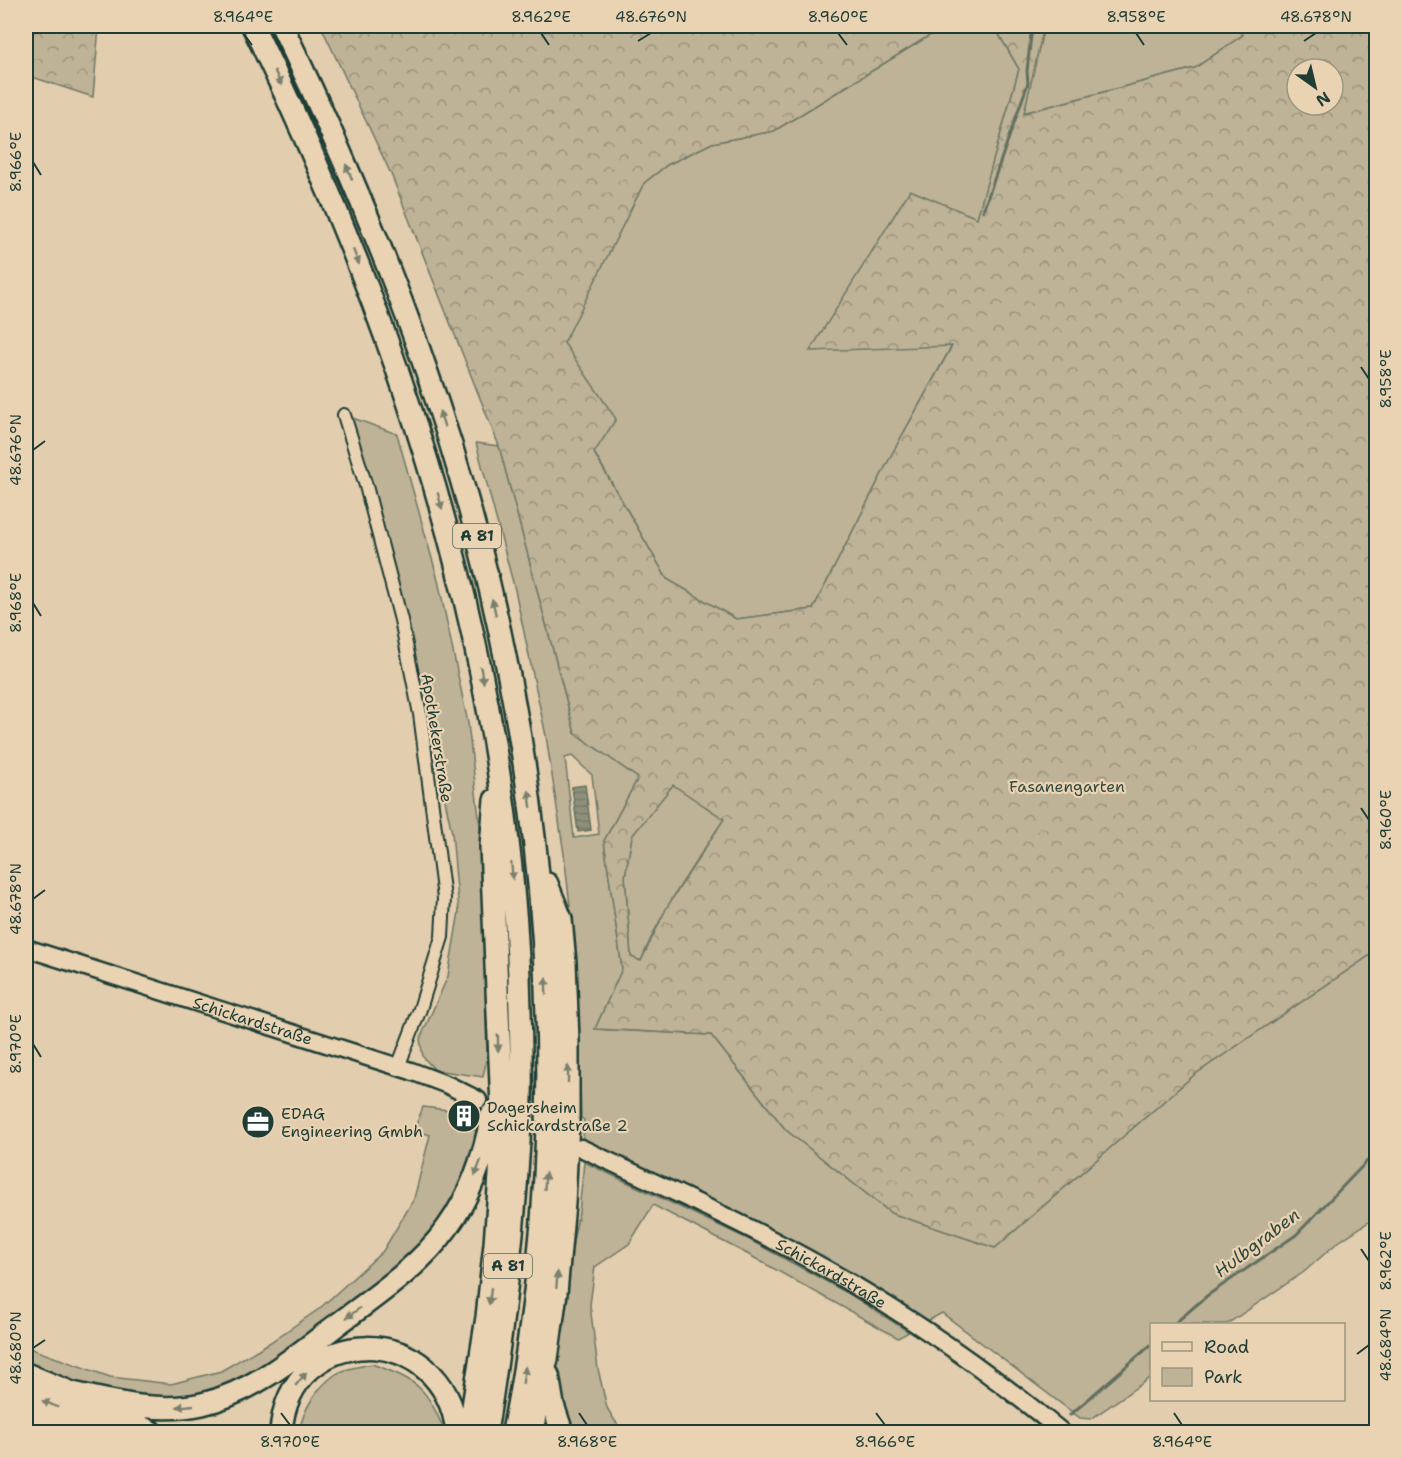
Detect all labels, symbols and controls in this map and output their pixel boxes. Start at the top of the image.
text: 8.964°E [213,7,273,27]
text: 8.962°E [511,7,571,27]
text: 48.676°N [615,7,687,27]
text: 8.960°E [808,7,868,27]
text: 8.958°E [1106,7,1166,27]
text: 48.678°N [1280,7,1352,27]
north arrow [1285,57,1345,117]
one-way arrow [274,70,283,87]
text: N [1312,87,1334,111]
text: 8.966°E [6,132,26,192]
one-way arrow [344,163,353,181]
one-way arrow [352,248,361,266]
text: 8.958°E [1376,349,1396,409]
one-way arrow [437,410,447,428]
text: 48.676°N [6,414,26,486]
one-way arrow [436,492,445,510]
road number: A 81 [453,524,501,548]
text: 8.968°E [6,573,26,633]
one-way arrow [489,598,499,616]
one-way arrow [478,666,487,685]
street label: Apothekerstraße [416,672,458,804]
park label: Fasanengarten [1009,776,1125,797]
one-way arrow [525,789,534,808]
text: 8.960°E [1376,790,1396,850]
one-way arrow [507,861,517,880]
text: 48.678°N [6,863,26,935]
one-way arrow [542,977,551,996]
street label: Schickardstraße [190,992,315,1049]
text: 8.970°E [6,1014,26,1074]
one-way arrow [494,1033,503,1052]
one-way arrow [563,1064,573,1083]
place label: Dagersheim Schickardstraße 2 [487,1097,628,1136]
building icon: Dagersheim Schickardstraße 2 [446,1098,482,1134]
place label: EDAG Engineering Gmbh [281,1103,423,1142]
office icon: EDAG Engineering Gmbh [240,1104,276,1140]
one-way arrow [473,1159,482,1177]
one-way arrow [540,1172,549,1191]
water label: Hulbgraben [1209,1203,1305,1283]
text: 8.962°E [1376,1231,1396,1291]
street label: Schickardstraße [772,1233,891,1313]
road number: A 81 [484,1254,532,1278]
one-way arrow [552,1271,562,1290]
one-way arrow [485,1286,495,1305]
one-way arrow [345,1306,361,1319]
text: 48.684°N [1376,1308,1396,1382]
text: 48.680°N [6,1311,26,1385]
legend [1150,1323,1345,1401]
text: Road [1204,1335,1249,1359]
one-way arrow [519,1365,528,1384]
text: Park [1204,1365,1243,1389]
one-way arrow [295,1371,308,1387]
one-way arrow [40,1399,58,1409]
one-way arrow [175,1401,194,1411]
text: 8.970°E [260,1432,320,1452]
text: 8.968°E [557,1432,617,1452]
text: 8.966°E [855,1432,915,1452]
text: 8.964°E [1152,1432,1212,1452]

